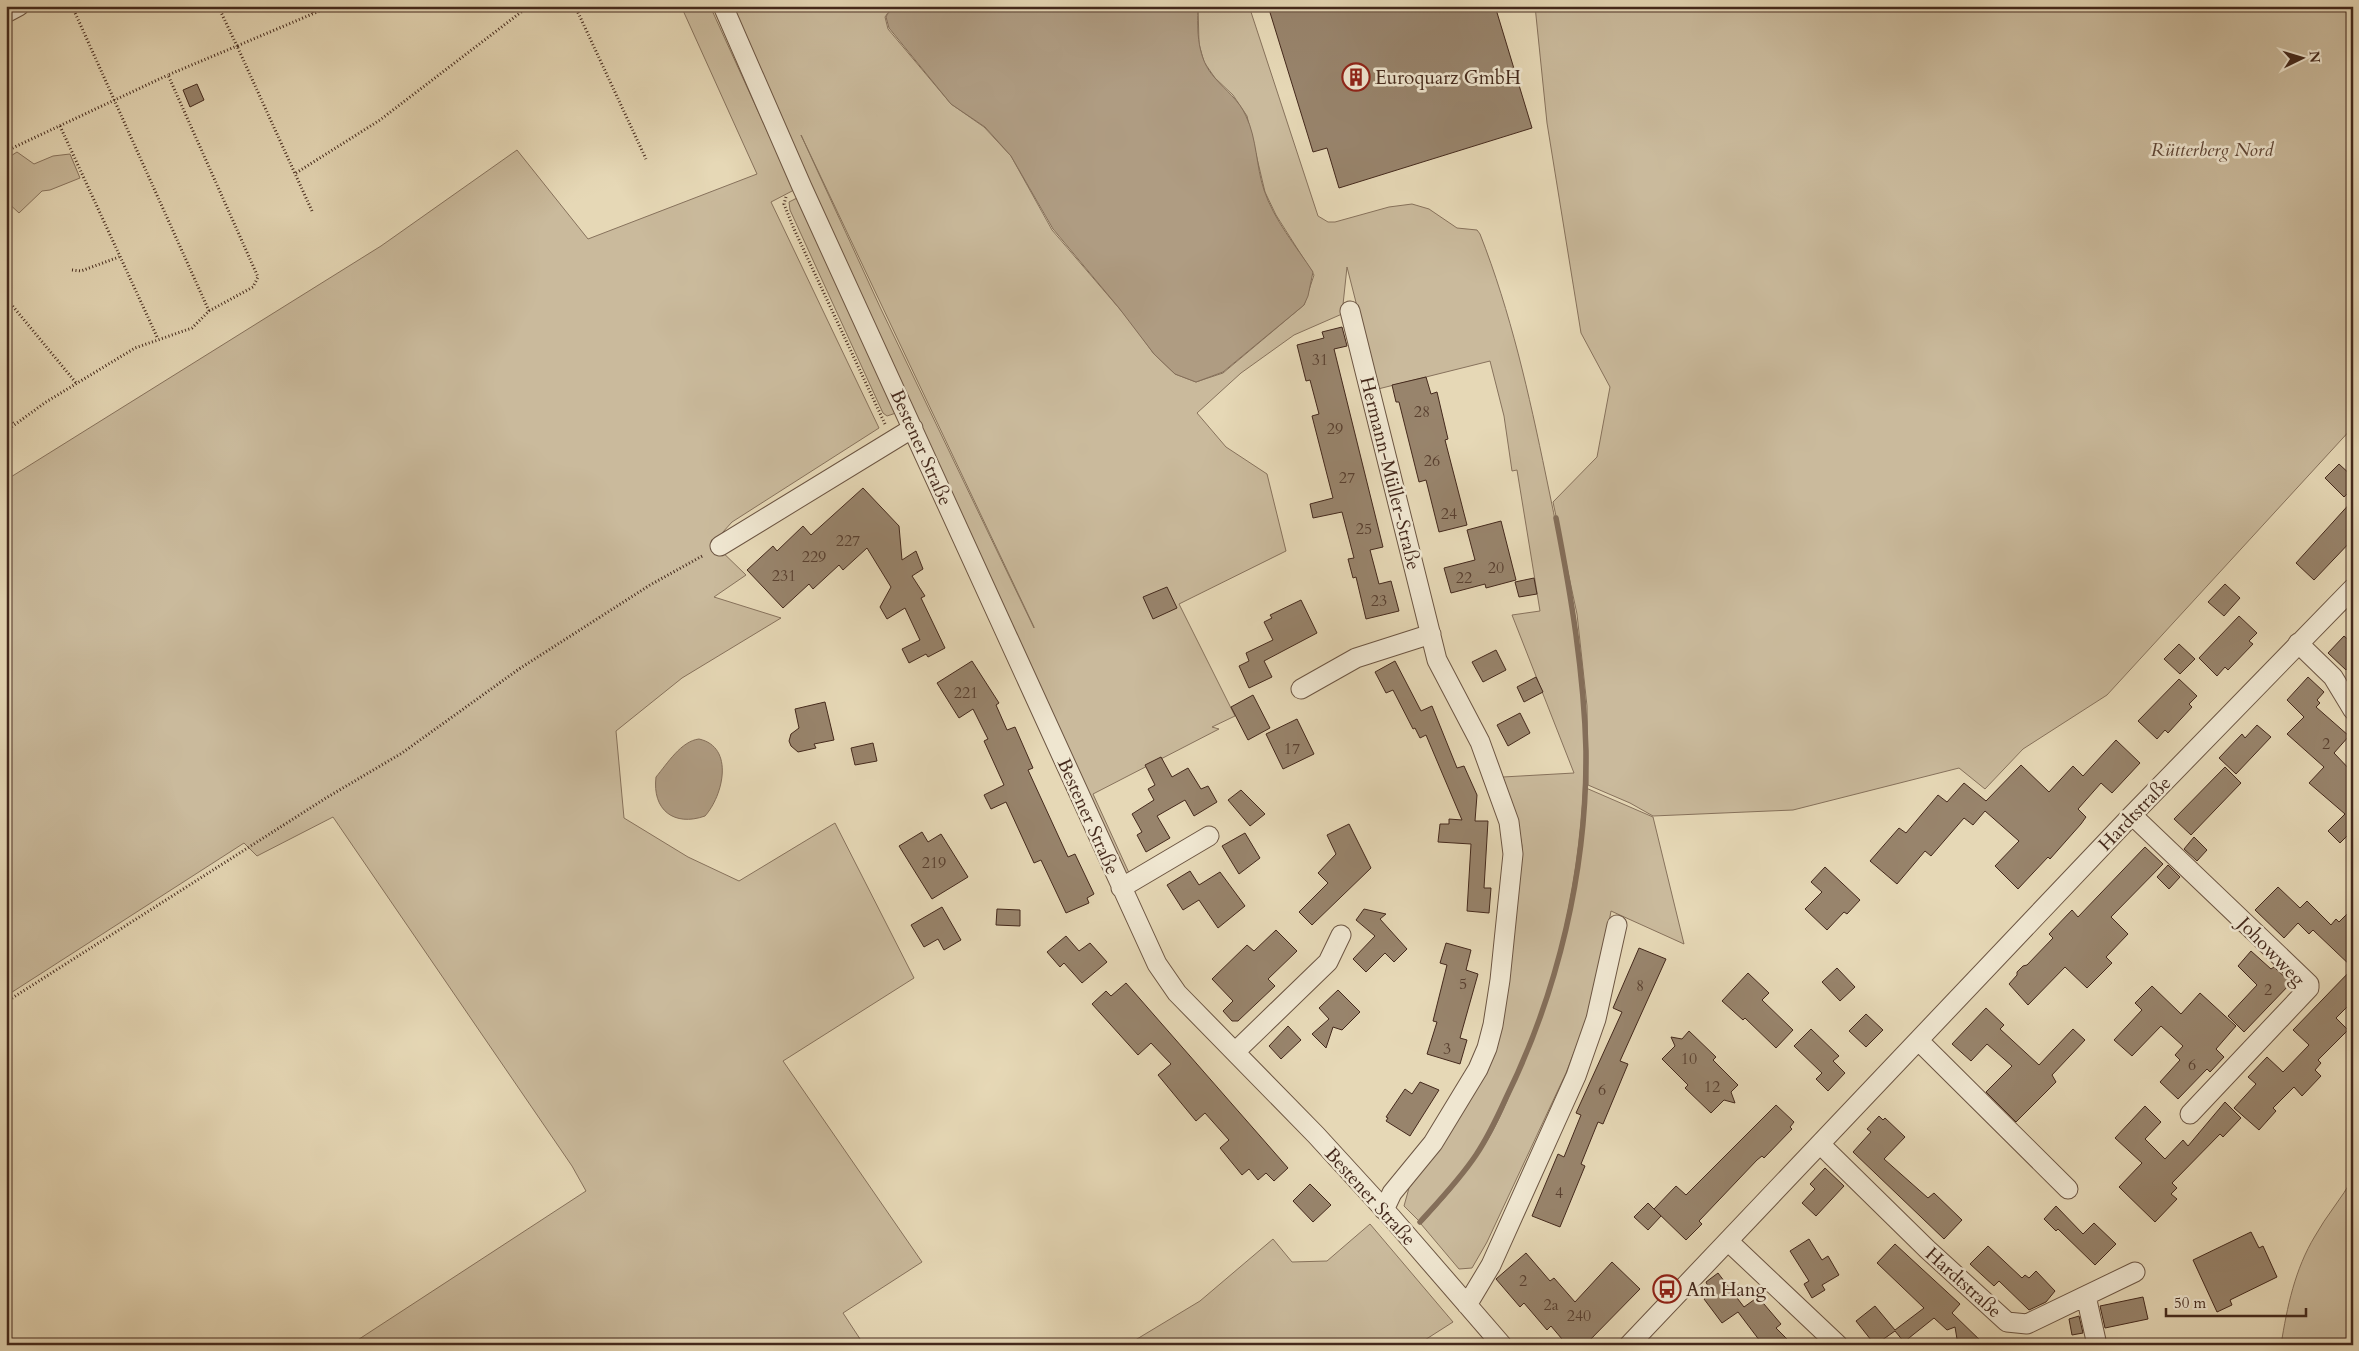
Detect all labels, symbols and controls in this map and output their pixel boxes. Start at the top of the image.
north arrow [2276,32,2326,82]
text: N [2304,50,2324,64]
building icon: Euroquarz GmbH [1341,62,1371,92]
place label: Euroquarz GmbH [1375,65,1521,91]
park label: Rütterberg Nord [2151,137,2274,163]
house number: 31 [1312,349,1328,371]
street label: Hermann-Müller-Straße [1353,374,1427,573]
street label: Bestener Straße [884,385,958,510]
house number: 28 [1414,401,1430,423]
house number: 29 [1327,418,1343,440]
house number: 26 [1424,450,1440,472]
house number: 27 [1339,467,1355,489]
house number: 24 [1441,503,1457,525]
house number: 25 [1356,518,1372,540]
house number: 227 [836,530,860,552]
house number: 229 [802,546,826,568]
house number: 20 [1488,557,1504,579]
house number: 231 [772,565,796,587]
house number: 22 [1456,567,1472,589]
house number: 23 [1371,590,1387,612]
house number: 221 [954,682,978,704]
house number: 2 [2322,733,2330,755]
house number: 17 [1284,738,1300,760]
street label: Bestener Straße [1051,754,1125,879]
street label: Hardtstraße [2093,771,2177,857]
house number: 219 [922,852,946,874]
street label: Johowweg [2230,909,2311,992]
house number: 5 [1459,973,1467,995]
house number: 8 [1636,975,1644,997]
house number: 2 [2264,979,2272,1001]
house number: 3 [1443,1038,1451,1060]
house number: 10 [1681,1048,1697,1070]
house number: 6 [2188,1054,2196,1076]
house number: 12 [1704,1076,1720,1098]
house number: 6 [1598,1079,1606,1101]
street label: Bestener Straße [1319,1142,1422,1252]
house number: 4 [1555,1182,1563,1204]
street label: Hardtstraße [1919,1241,2007,1324]
house number: 2 [1519,1270,1527,1292]
bus stop icon: Am Hang [1652,1274,1682,1304]
place label: Am Hang [1686,1277,1767,1303]
scale bar [2166,1286,2306,1318]
text: 50 m [2174,1293,2206,1313]
house number: 2a [1543,1294,1559,1316]
house number: 240 [1567,1305,1591,1327]

